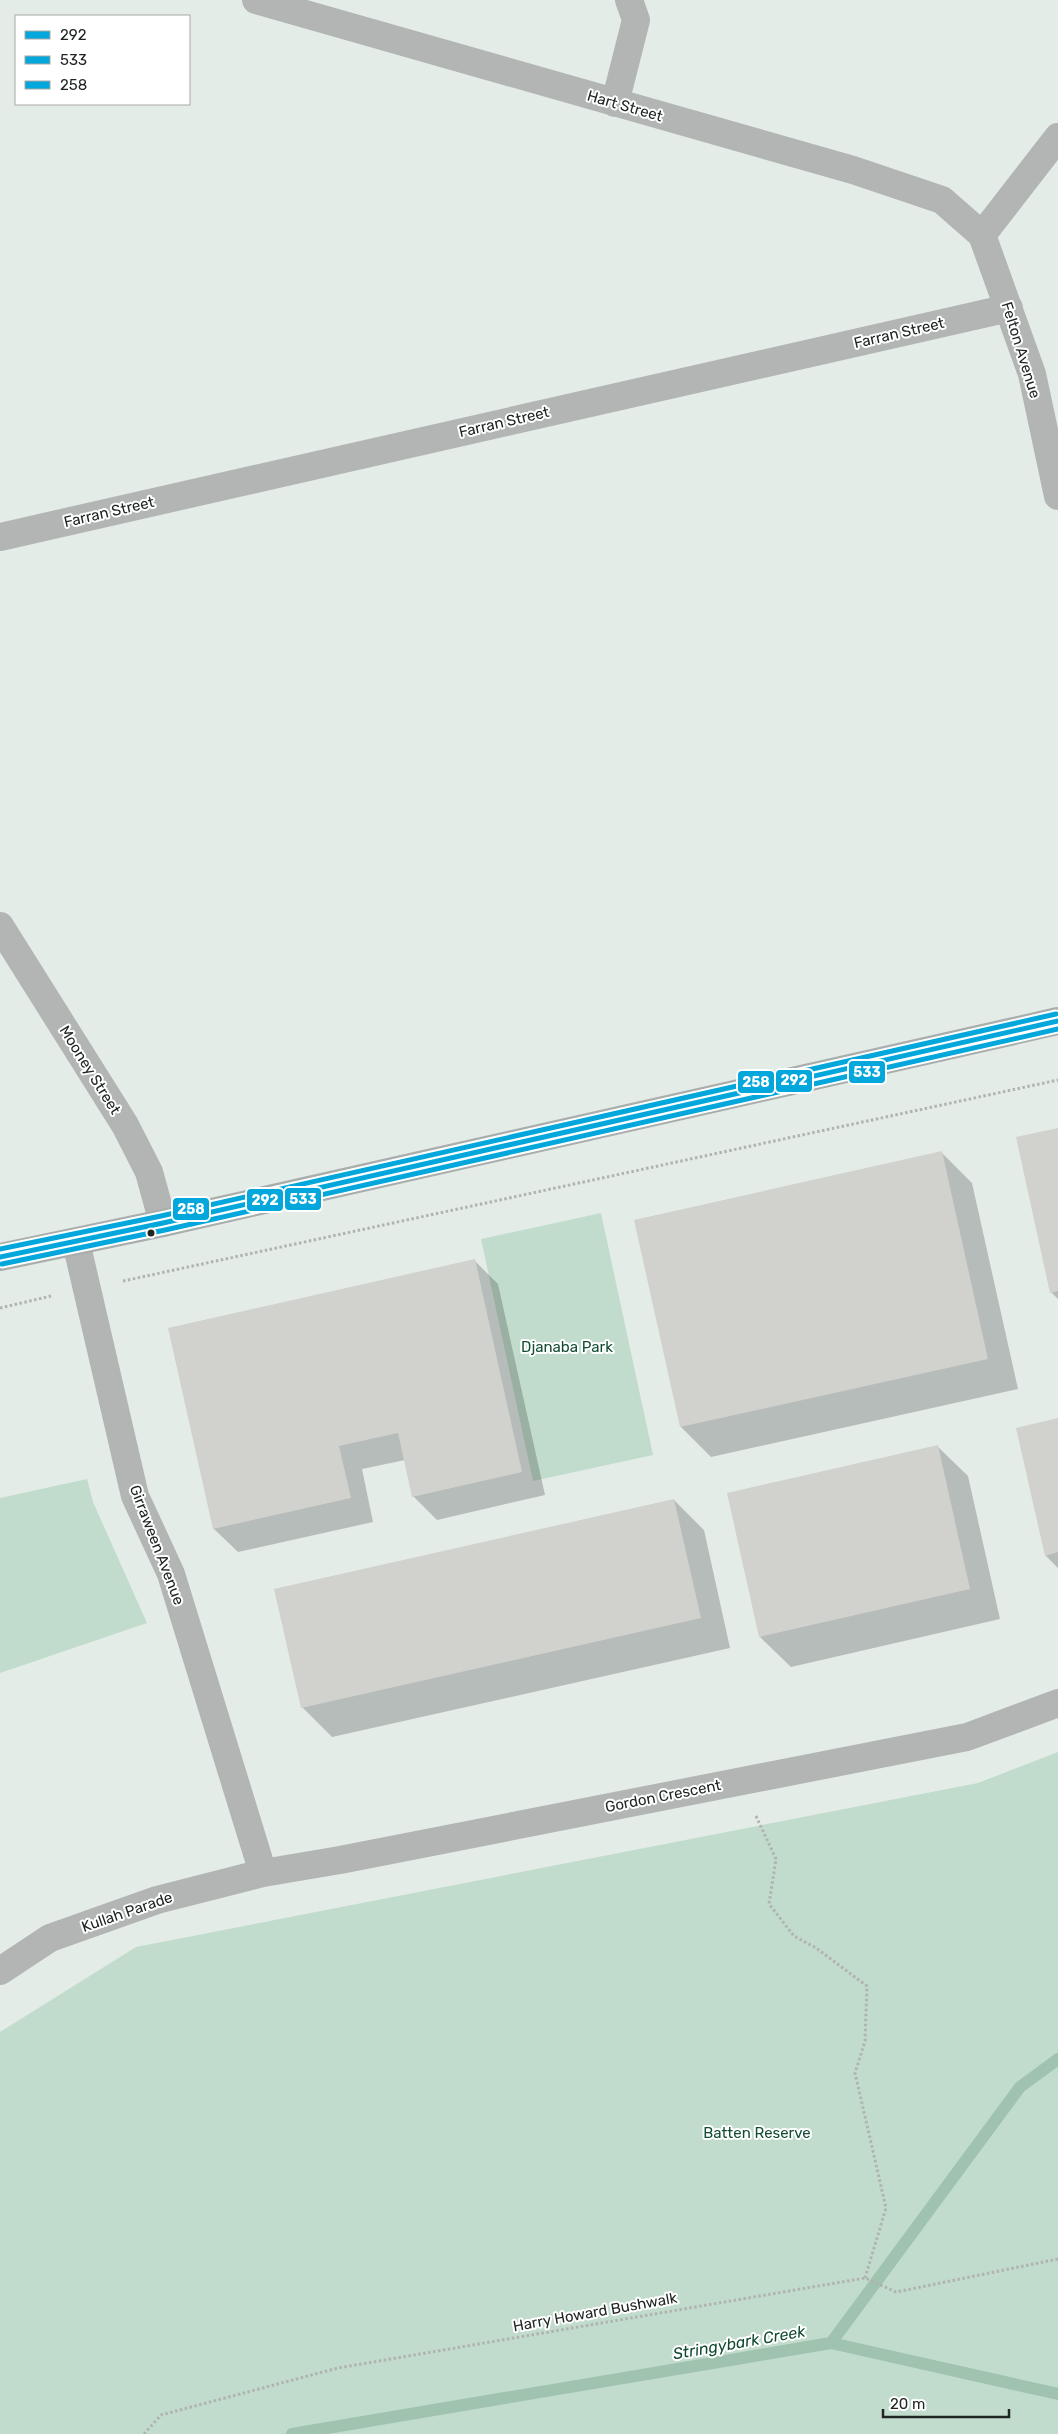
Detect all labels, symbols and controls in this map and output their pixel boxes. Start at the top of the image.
legend [15,15,190,105]
text: 292 [60,26,87,44]
text: 533 [60,51,87,69]
text: 258 [60,76,87,94]
street label: Hart Street [585,87,665,125]
street label: Felton Avenue [998,300,1044,400]
street label: Farran Street [852,314,946,352]
street label: Farran Street [457,403,551,441]
street label: Farran Street [62,493,156,531]
street label: Mooney Street [56,1022,125,1118]
line badge: 533 [848,1060,886,1084]
text: 533 [853,1064,881,1081]
line badge: 292 [775,1069,813,1093]
line badge: 258 [737,1070,775,1094]
text: 292 [780,1072,808,1089]
text: 258 [742,1074,770,1091]
line badge: 533 [284,1187,322,1211]
line badge: 292 [246,1188,284,1212]
text: 533 [289,1191,317,1208]
text: 292 [251,1192,279,1209]
line badge: 258 [172,1197,210,1221]
text: 258 [177,1201,205,1218]
unlabelled marker [146,1228,156,1238]
park label: Djanaba Park [521,1338,613,1356]
street label: Girraween Avenue [126,1483,188,1607]
street label: Gordon Crescent [603,1776,723,1816]
street label: Kullah Parade [79,1888,175,1936]
park label: Batten Reserve [703,2124,811,2142]
street label: Harry Howard Bushwalk [511,2289,679,2335]
water label: Stringybark Creek [671,2321,807,2363]
scale bar [883,2386,1009,2418]
text: 20 m [890,2395,925,2413]

